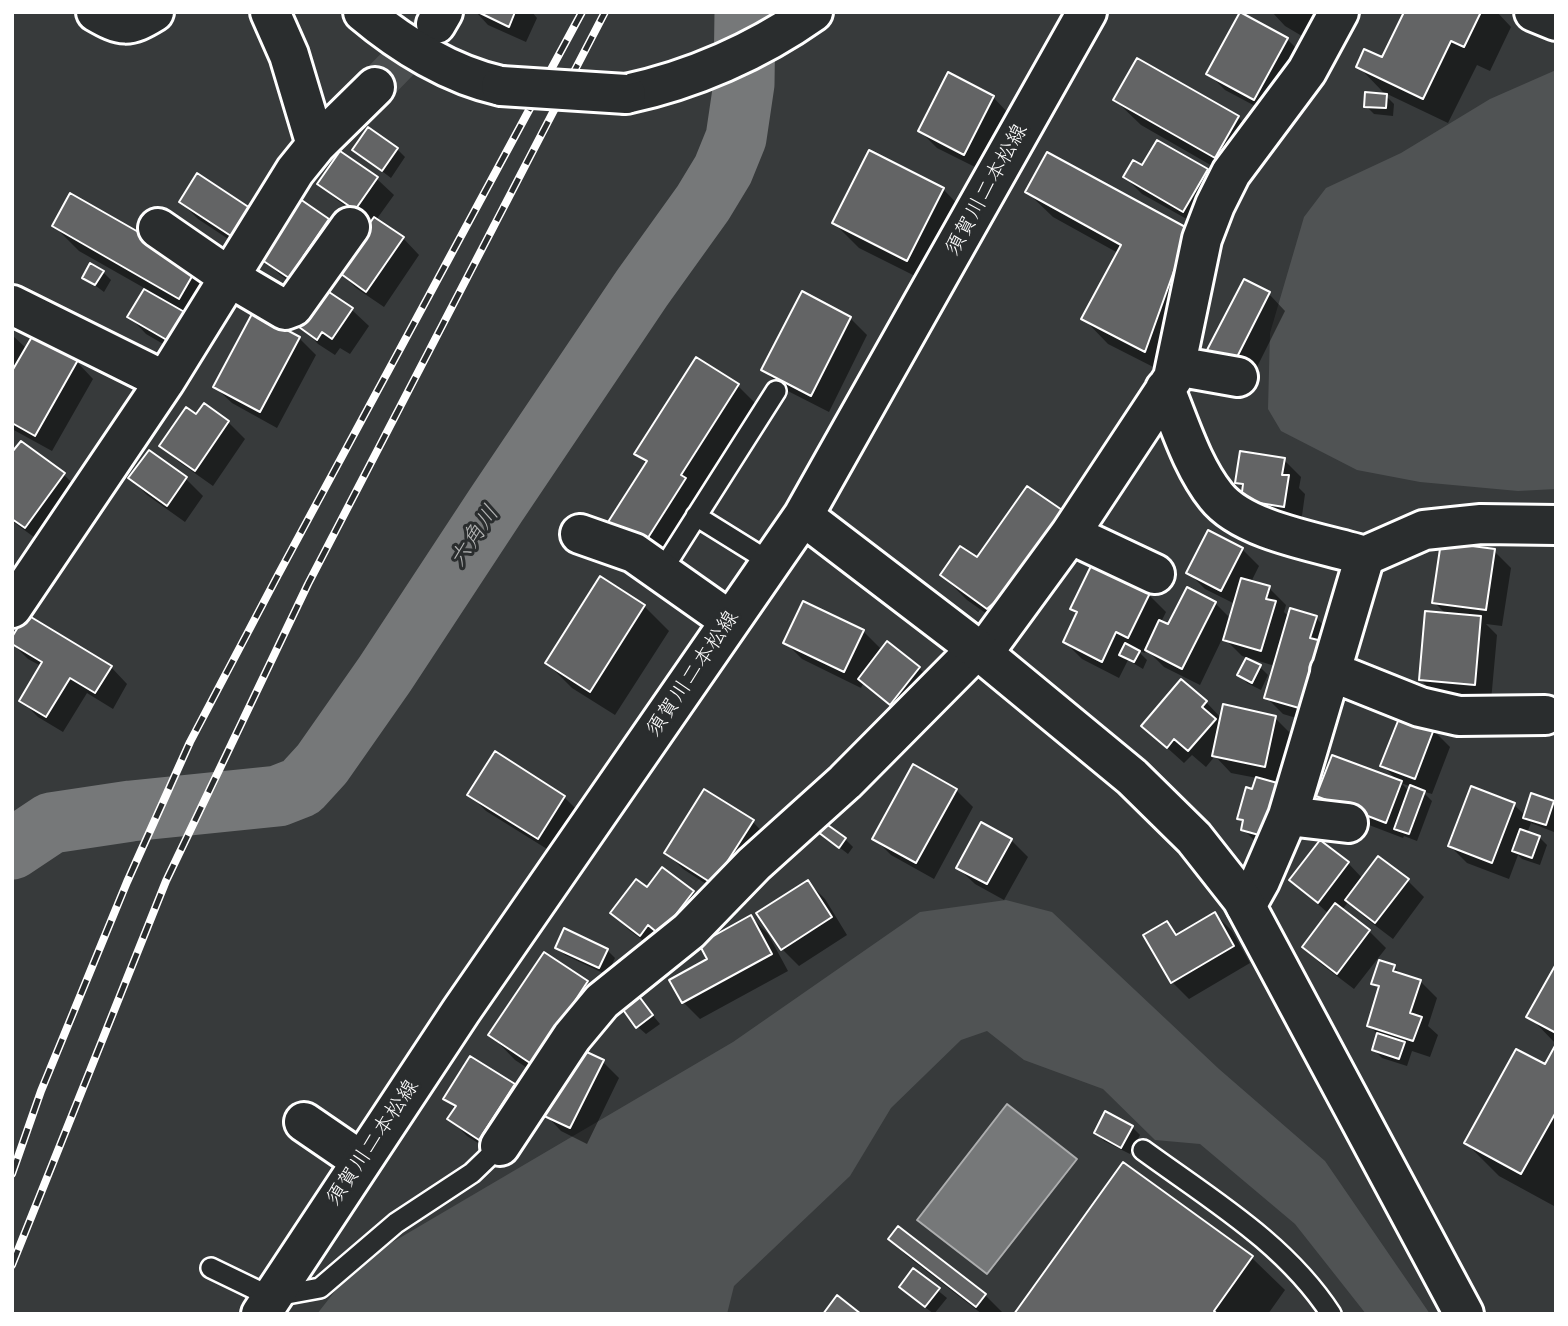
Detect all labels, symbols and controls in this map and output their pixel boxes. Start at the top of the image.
street label: 須賀川二本松線 [940,120,1034,260]
water label: 六角川 [444,501,506,573]
street label: 須賀川二本松線 [641,606,745,742]
street label: 須賀川二本松線 [321,1075,425,1211]

